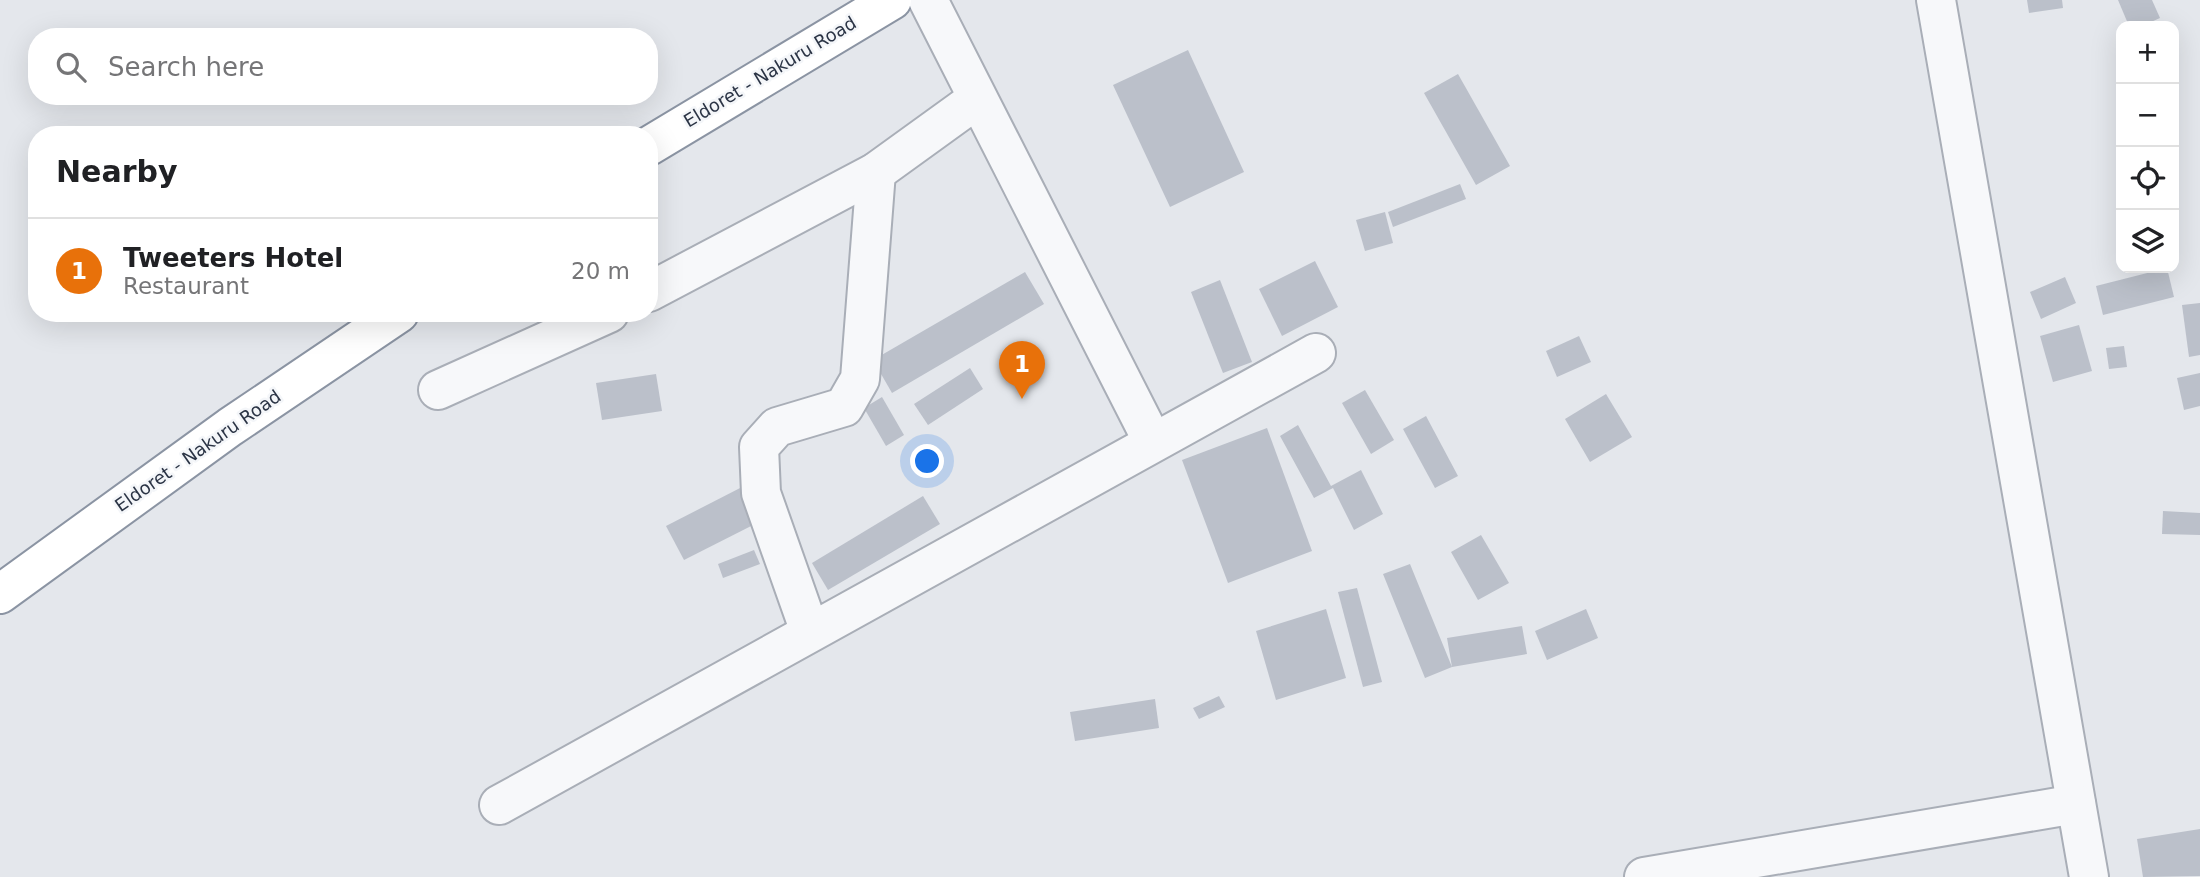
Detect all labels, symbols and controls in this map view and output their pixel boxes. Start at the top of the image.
street label: Eldoret - Nakuru Road [680,12,860,131]
map controls [2116,21,2179,273]
button: + [2116,21,2179,84]
search box [28,28,658,105]
icon: search [52,48,90,86]
text: Search here [108,52,264,82]
button: − [2116,84,2179,147]
button: locate [2116,147,2179,210]
text: Nearby [56,154,178,189]
button: layers [2116,210,2179,273]
text: Tweeters Hotel [123,243,343,273]
text: 1 [71,258,87,284]
text: 20 m [571,258,630,284]
text: Restaurant [123,273,249,299]
pin: 1 [999,341,1045,399]
street label: Eldoret - Nakuru Road [111,385,285,516]
your location [910,444,944,478]

